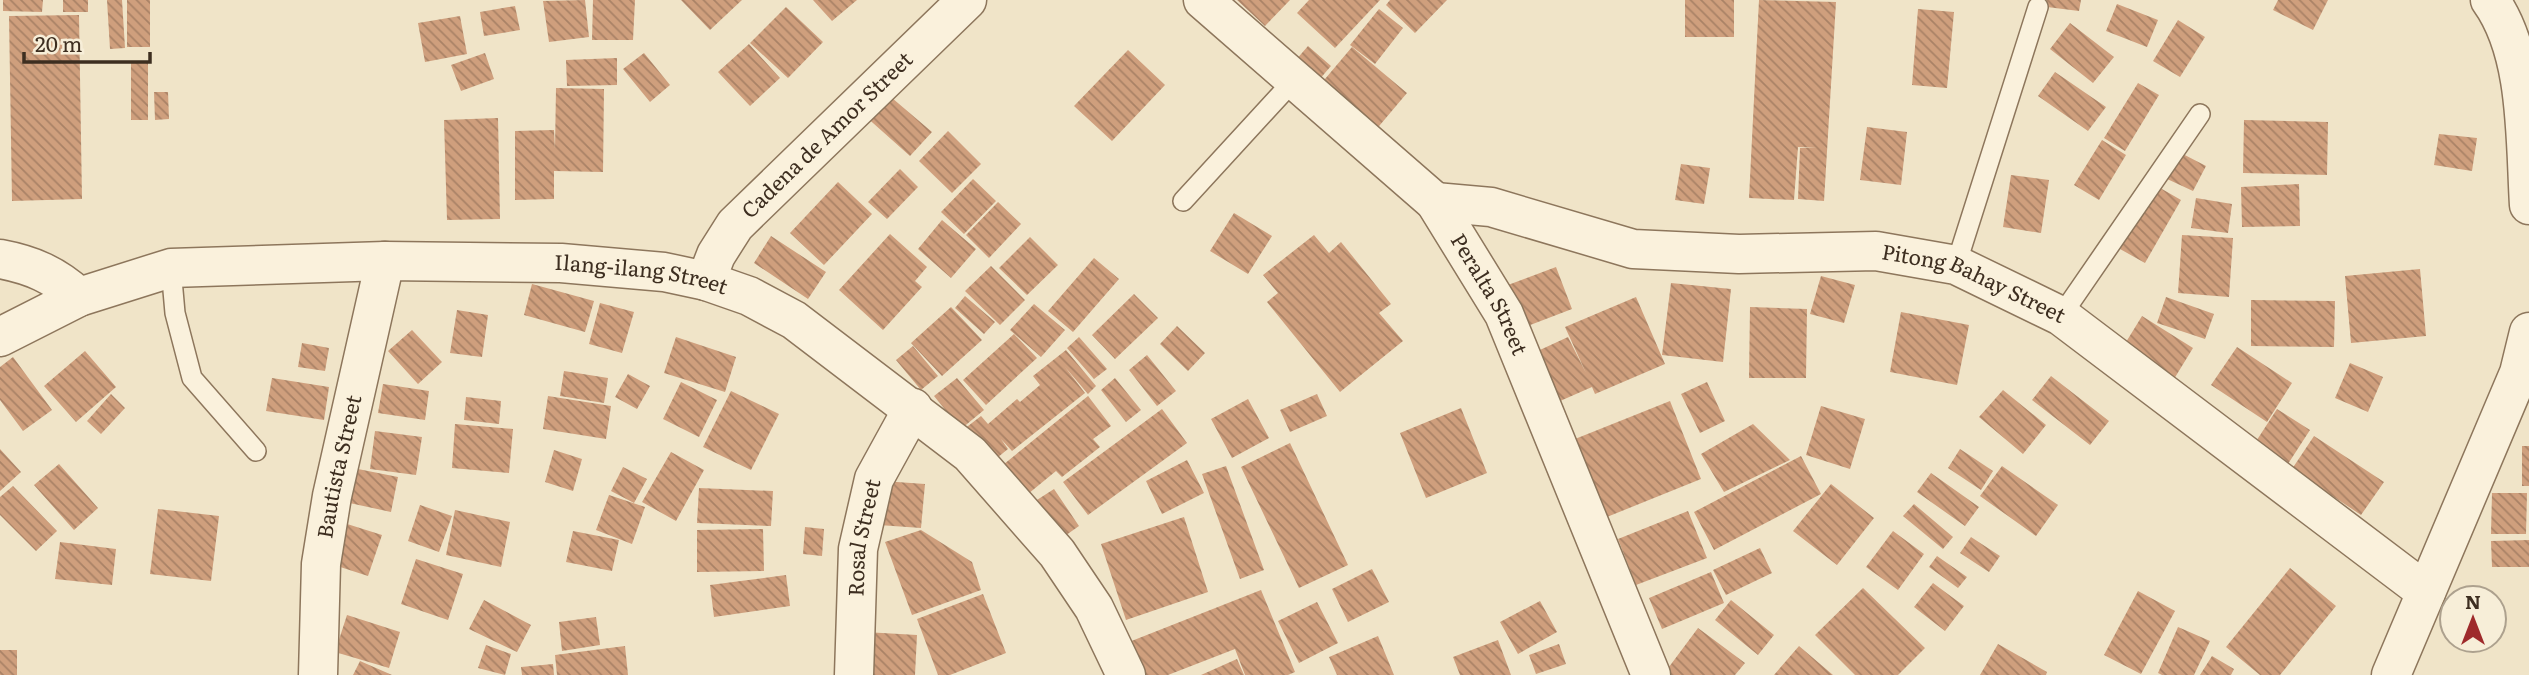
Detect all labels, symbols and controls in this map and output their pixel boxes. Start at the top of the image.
scale bar [24,21,150,65]
text: 20 m [35,27,82,58]
street label: Cadena de Amor Street [733,43,919,224]
street label: Peralta Street [1445,226,1537,360]
street label: Pitong Bahay Street [1880,234,2072,329]
street label: Ilang-ilang Street [554,245,733,301]
street label: Bautista Street [307,391,367,541]
street label: Rosal Street [839,475,887,597]
north arrow [2438,584,2508,654]
text: N [2465,587,2481,615]

